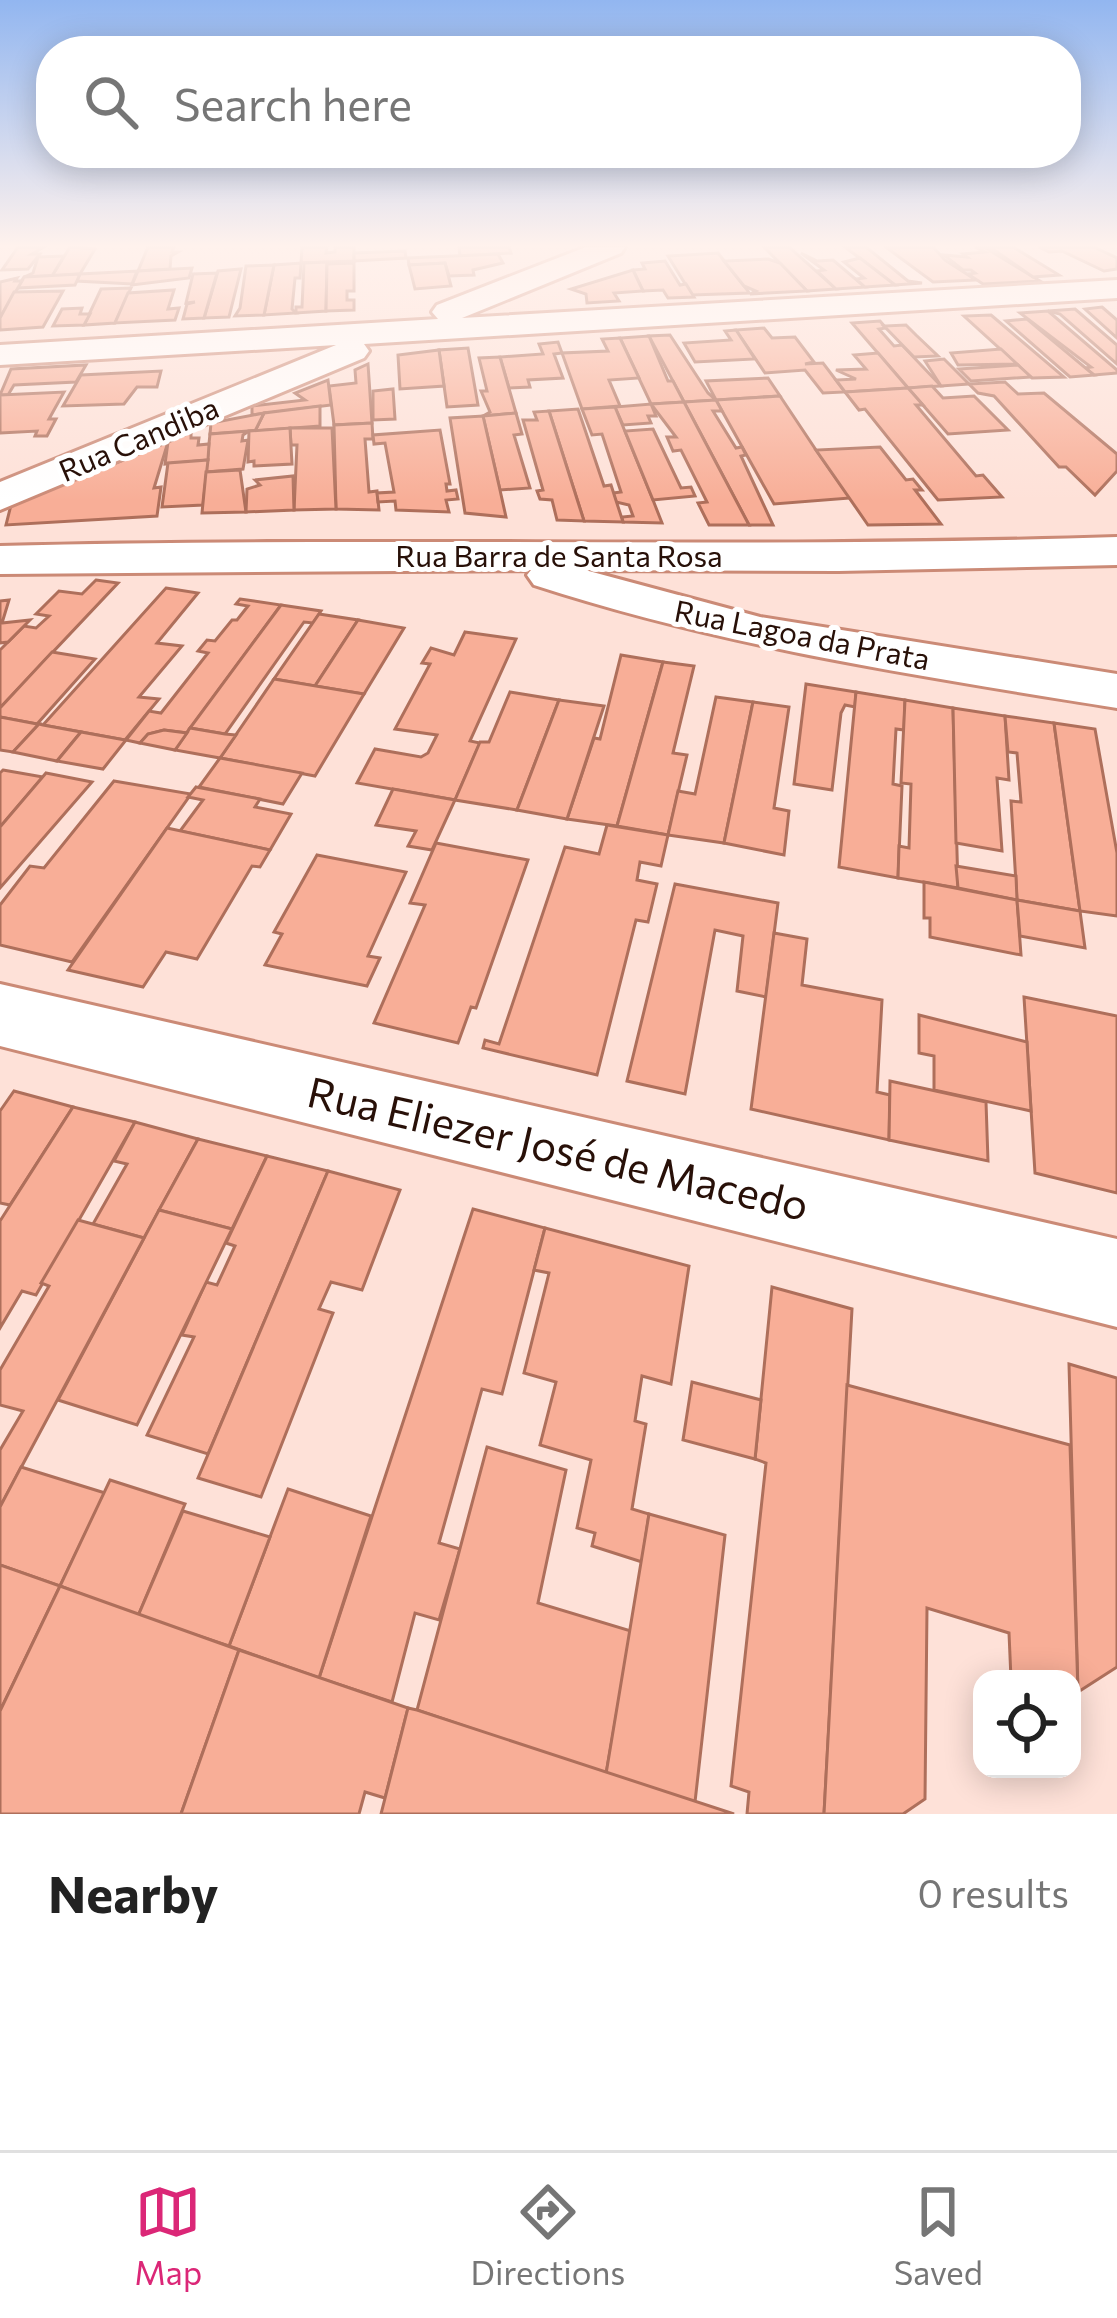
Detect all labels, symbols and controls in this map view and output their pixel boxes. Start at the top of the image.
search box [36,36,1081,168]
icon: search [78,69,144,135]
text: Search here [174,75,412,130]
street label: Rua Candiba [53,387,224,488]
street label: Rua Barra de Santa Rosa [395,536,723,573]
street label: Rua Lagoa da Prata [672,591,933,676]
street label: Rua Eliezer José de Macedo [303,1064,814,1230]
map controls [973,1670,1081,1778]
button: locate [973,1670,1081,1778]
text: Nearby [48,1861,218,1924]
text: 0 results [917,1868,1069,1916]
tab: Map [134,2179,202,2292]
tab: Directions [471,2179,625,2292]
tab: Saved [894,2179,983,2292]

